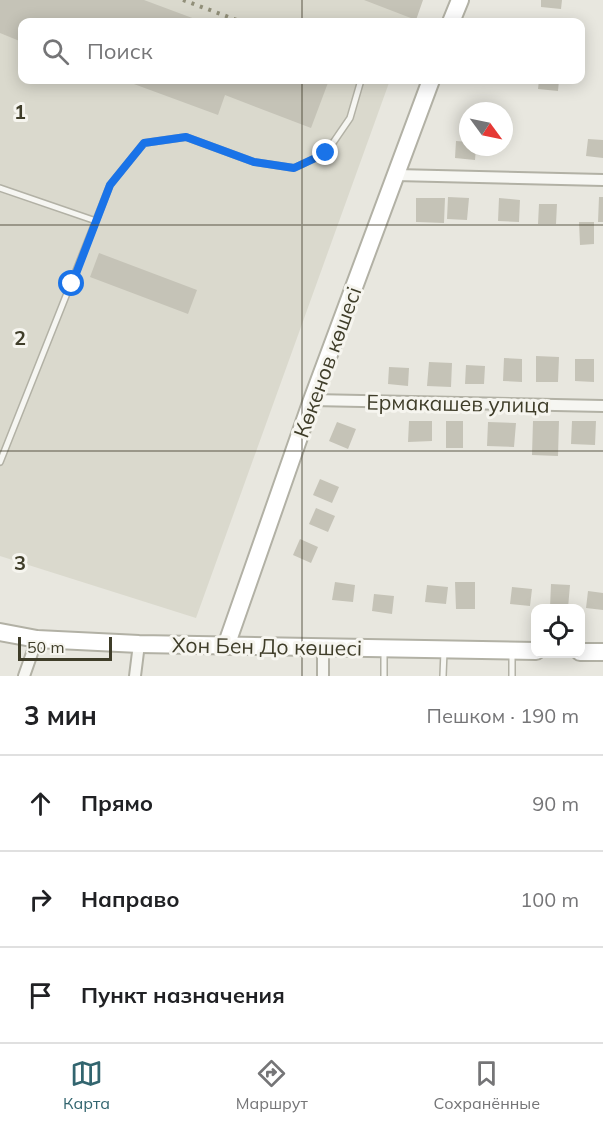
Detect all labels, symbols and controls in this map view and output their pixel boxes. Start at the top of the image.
search box [18,18,585,84]
icon: search [39,35,72,68]
text: Поиск [87,37,153,65]
text: 1 [14,99,26,124]
north arrow [459,102,513,156]
route end [312,139,338,165]
route start [58,270,84,296]
street label: Көкенов көшесі [288,283,366,441]
text: 2 [14,325,26,350]
street label: Ермакашев улица [366,388,550,418]
text: 3 [14,550,26,575]
map controls [531,604,585,658]
button: locate [531,604,585,658]
street label: Хон Бен До көшесі [172,631,362,661]
scale bar [18,634,112,662]
text: 50 m [27,637,64,657]
text: 3 мин [24,699,97,732]
text: Пешком · 190 m [427,703,579,728]
icon: ahead [24,787,57,820]
text: Прямо [81,789,153,817]
text: 90 m [532,791,579,816]
icon: right [24,883,57,916]
text: Направо [81,885,179,913]
text: 100 m [520,887,579,912]
icon: arrive [24,979,57,1012]
text: Пункт назначения [81,981,285,1009]
tab: Карта [63,1057,110,1113]
tab: Маршрут [236,1057,308,1113]
tab: Сохранённые [434,1057,540,1113]

